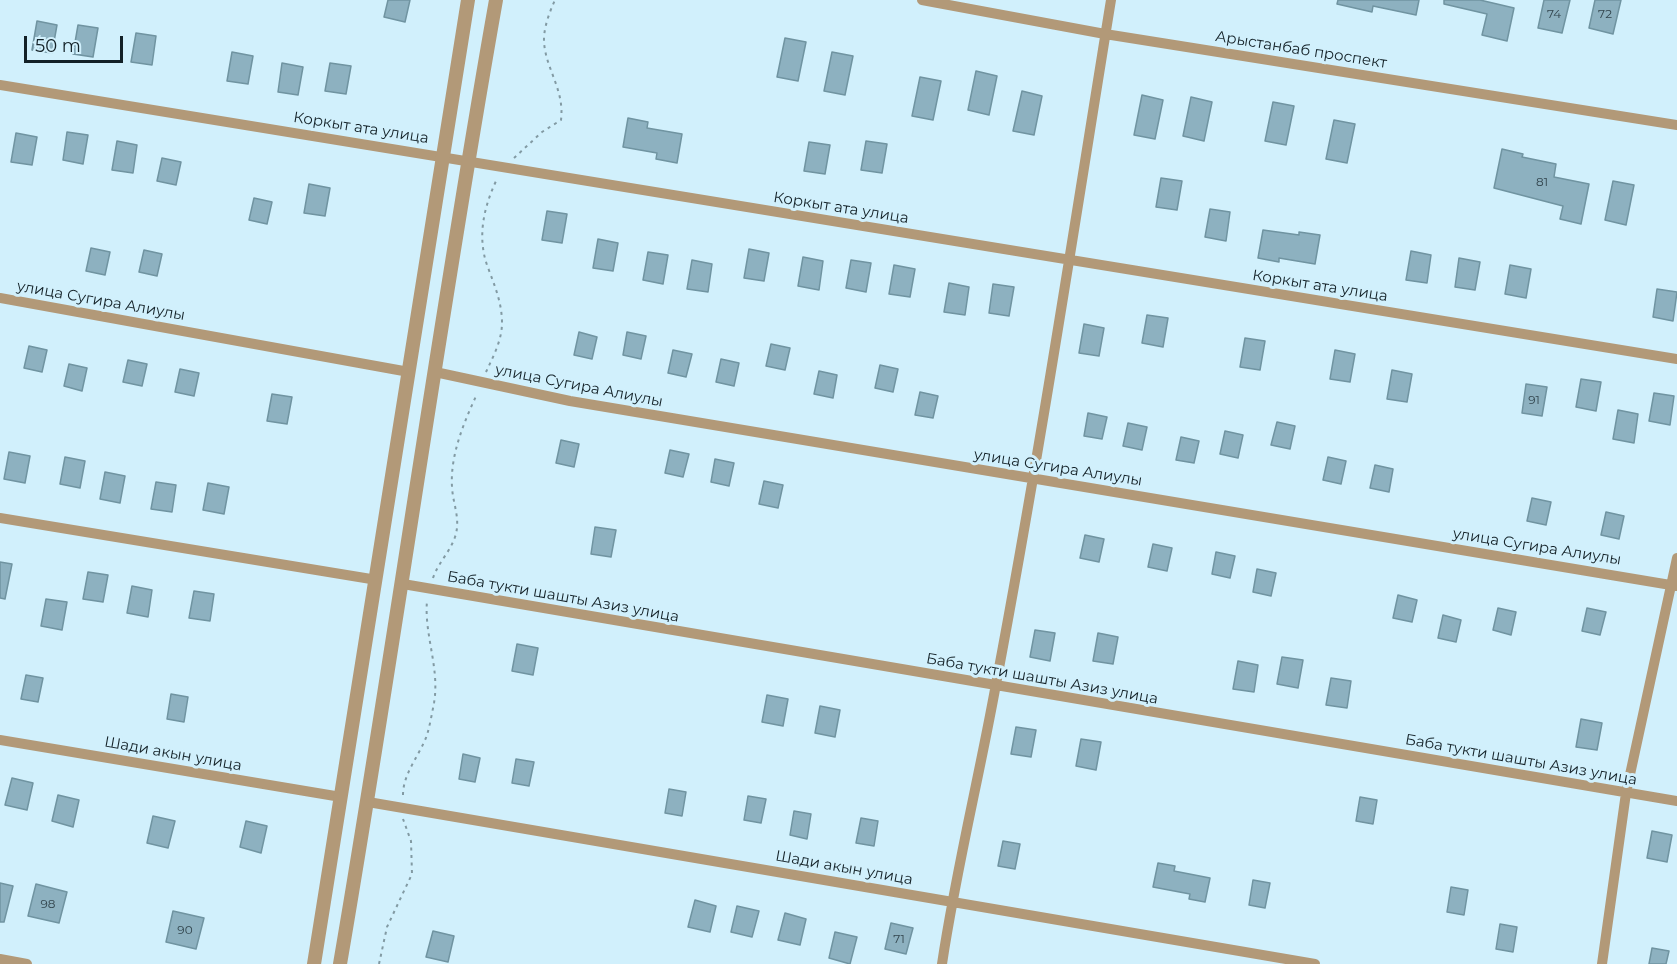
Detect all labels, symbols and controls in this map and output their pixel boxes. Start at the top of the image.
house number: 74 [1547,7,1561,21]
house number: 72 [1598,7,1612,21]
scale bar [27,24,126,62]
street label: Арыстанбаб проспект [1214,28,1388,72]
text: 50 m [35,35,81,57]
street label: Коркыт ата улица [292,108,430,148]
house number: 81 [1536,175,1548,189]
street label: Коркыт ата улица [772,188,910,228]
street label: Коркыт ата улица [1251,266,1389,306]
street label: улица Сугира Алиулы [15,277,187,325]
street label: улица Сугира Алиулы [494,361,664,411]
house number: 91 [1528,393,1540,407]
street label: улица Сугира Алиулы [972,446,1144,490]
street label: улица Сугира Алиулы [1451,525,1623,569]
street label: Баба тукти шашты Азиз улица [446,568,680,626]
street label: Баба тукти шашты Азиз улица [925,650,1159,708]
street label: Баба тукти шашты Азиз улица [1404,731,1638,789]
street label: Шади акын улица [103,733,243,775]
street label: Шади акын улица [774,847,914,889]
house number: 98 [41,897,55,911]
house number: 90 [177,923,193,937]
house number: 71 [893,932,905,946]

